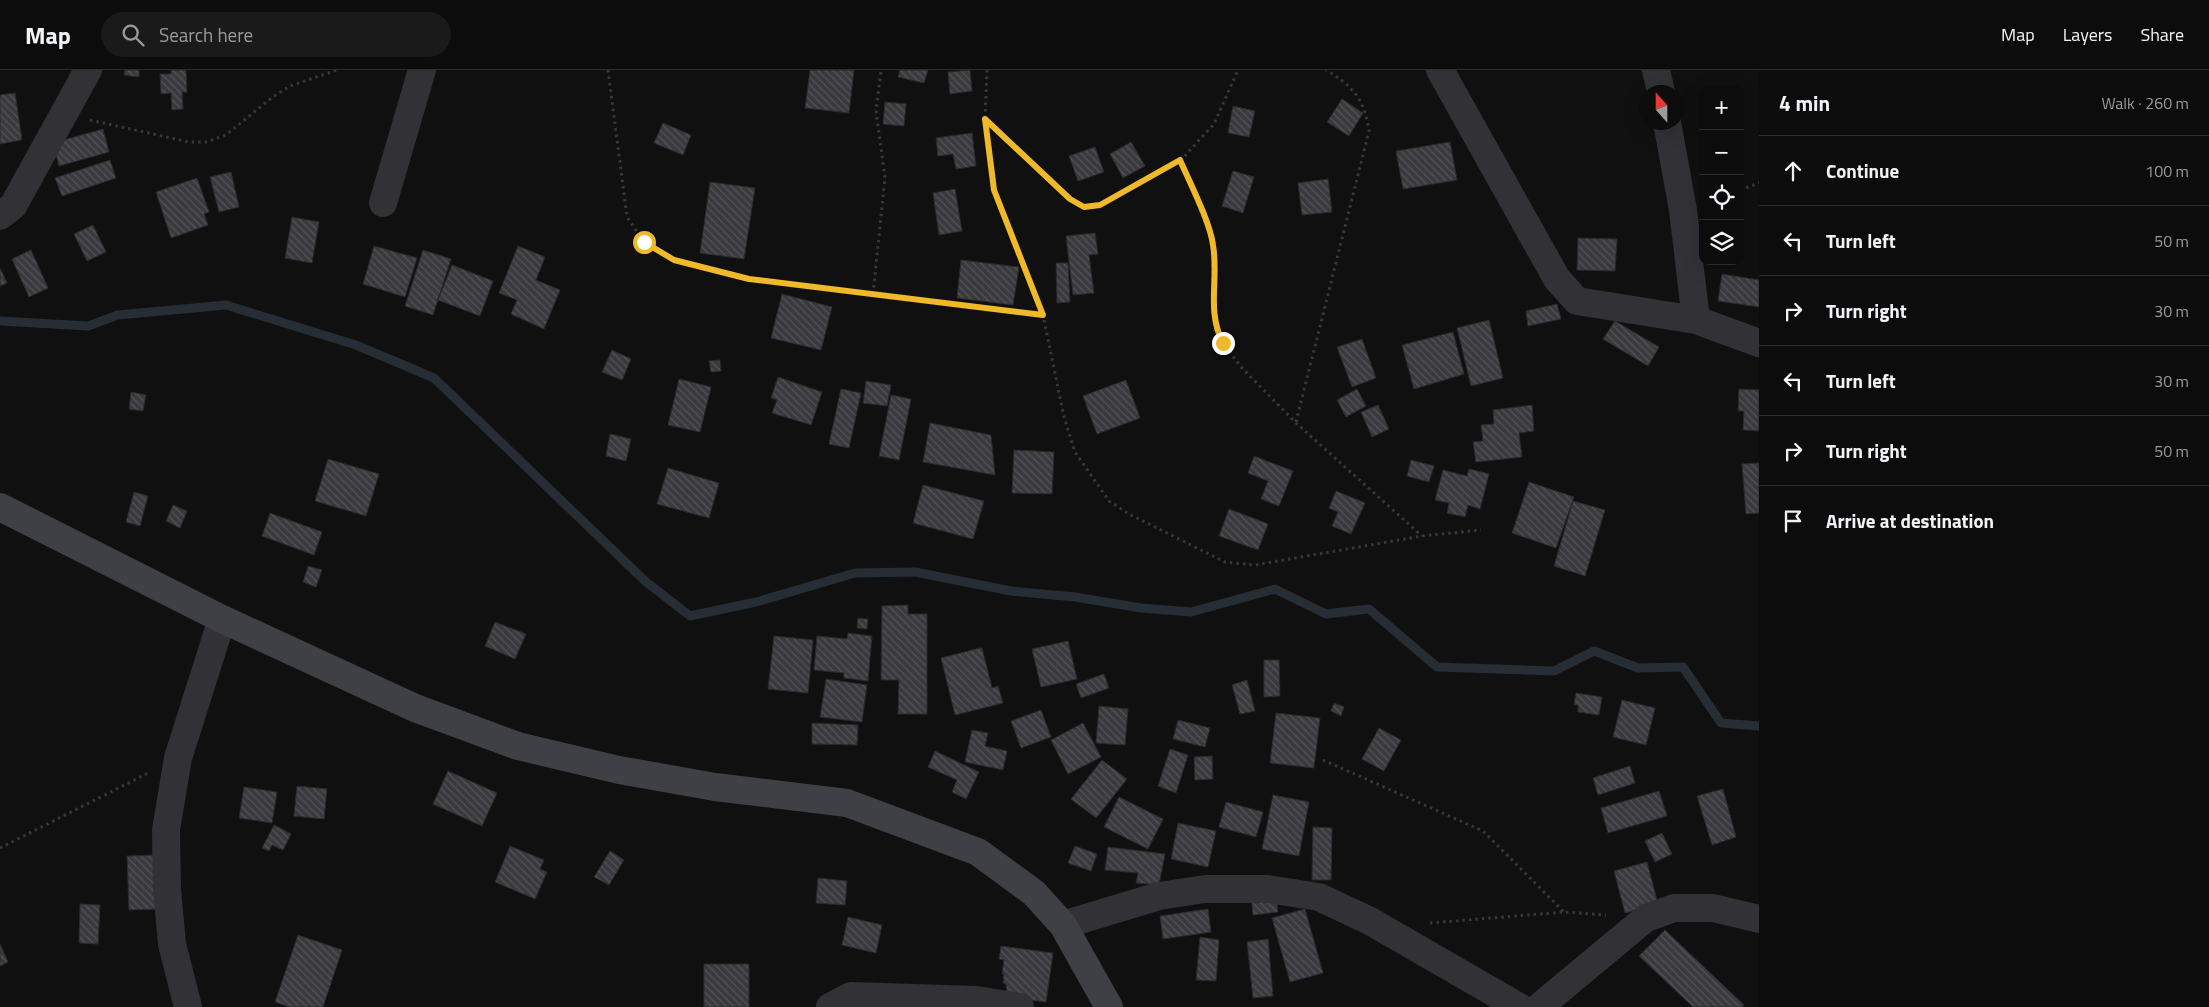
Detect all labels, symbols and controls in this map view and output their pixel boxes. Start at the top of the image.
search box [101,12,451,57]
text: Map [25,17,71,53]
text: Search here [159,20,253,49]
icon: search [119,21,147,49]
text: Map [2001,21,2035,48]
text: Layers [2063,21,2112,48]
text: Share [2140,21,2184,48]
north arrow [1639,85,1684,130]
map controls [1699,85,1744,265]
button: + [1699,85,1744,130]
text: 4 min [1779,87,1830,119]
text: Walk · 260 m [2101,91,2189,115]
button: − [1699,130,1744,175]
text: Continue [1826,156,1899,185]
icon: ahead [1779,157,1807,185]
text: 100 m [2145,159,2189,183]
button: locate [1699,175,1744,220]
button: layers [1699,220,1744,265]
text: Turn left [1826,226,1896,255]
icon: left [1779,227,1807,255]
text: 50 m [2154,229,2189,253]
route start [633,231,656,254]
text: Turn right [1826,296,1907,325]
icon: right [1779,297,1807,325]
text: 30 m [2154,299,2189,323]
route end [1212,332,1235,355]
text: Turn left [1826,366,1896,395]
icon: left [1779,367,1807,395]
text: 30 m [2154,369,2189,393]
text: Turn right [1826,436,1907,465]
icon: right [1779,437,1807,465]
text: 50 m [2154,439,2189,463]
text: Arrive at destination [1826,506,1994,535]
icon: arrive [1779,507,1807,535]

